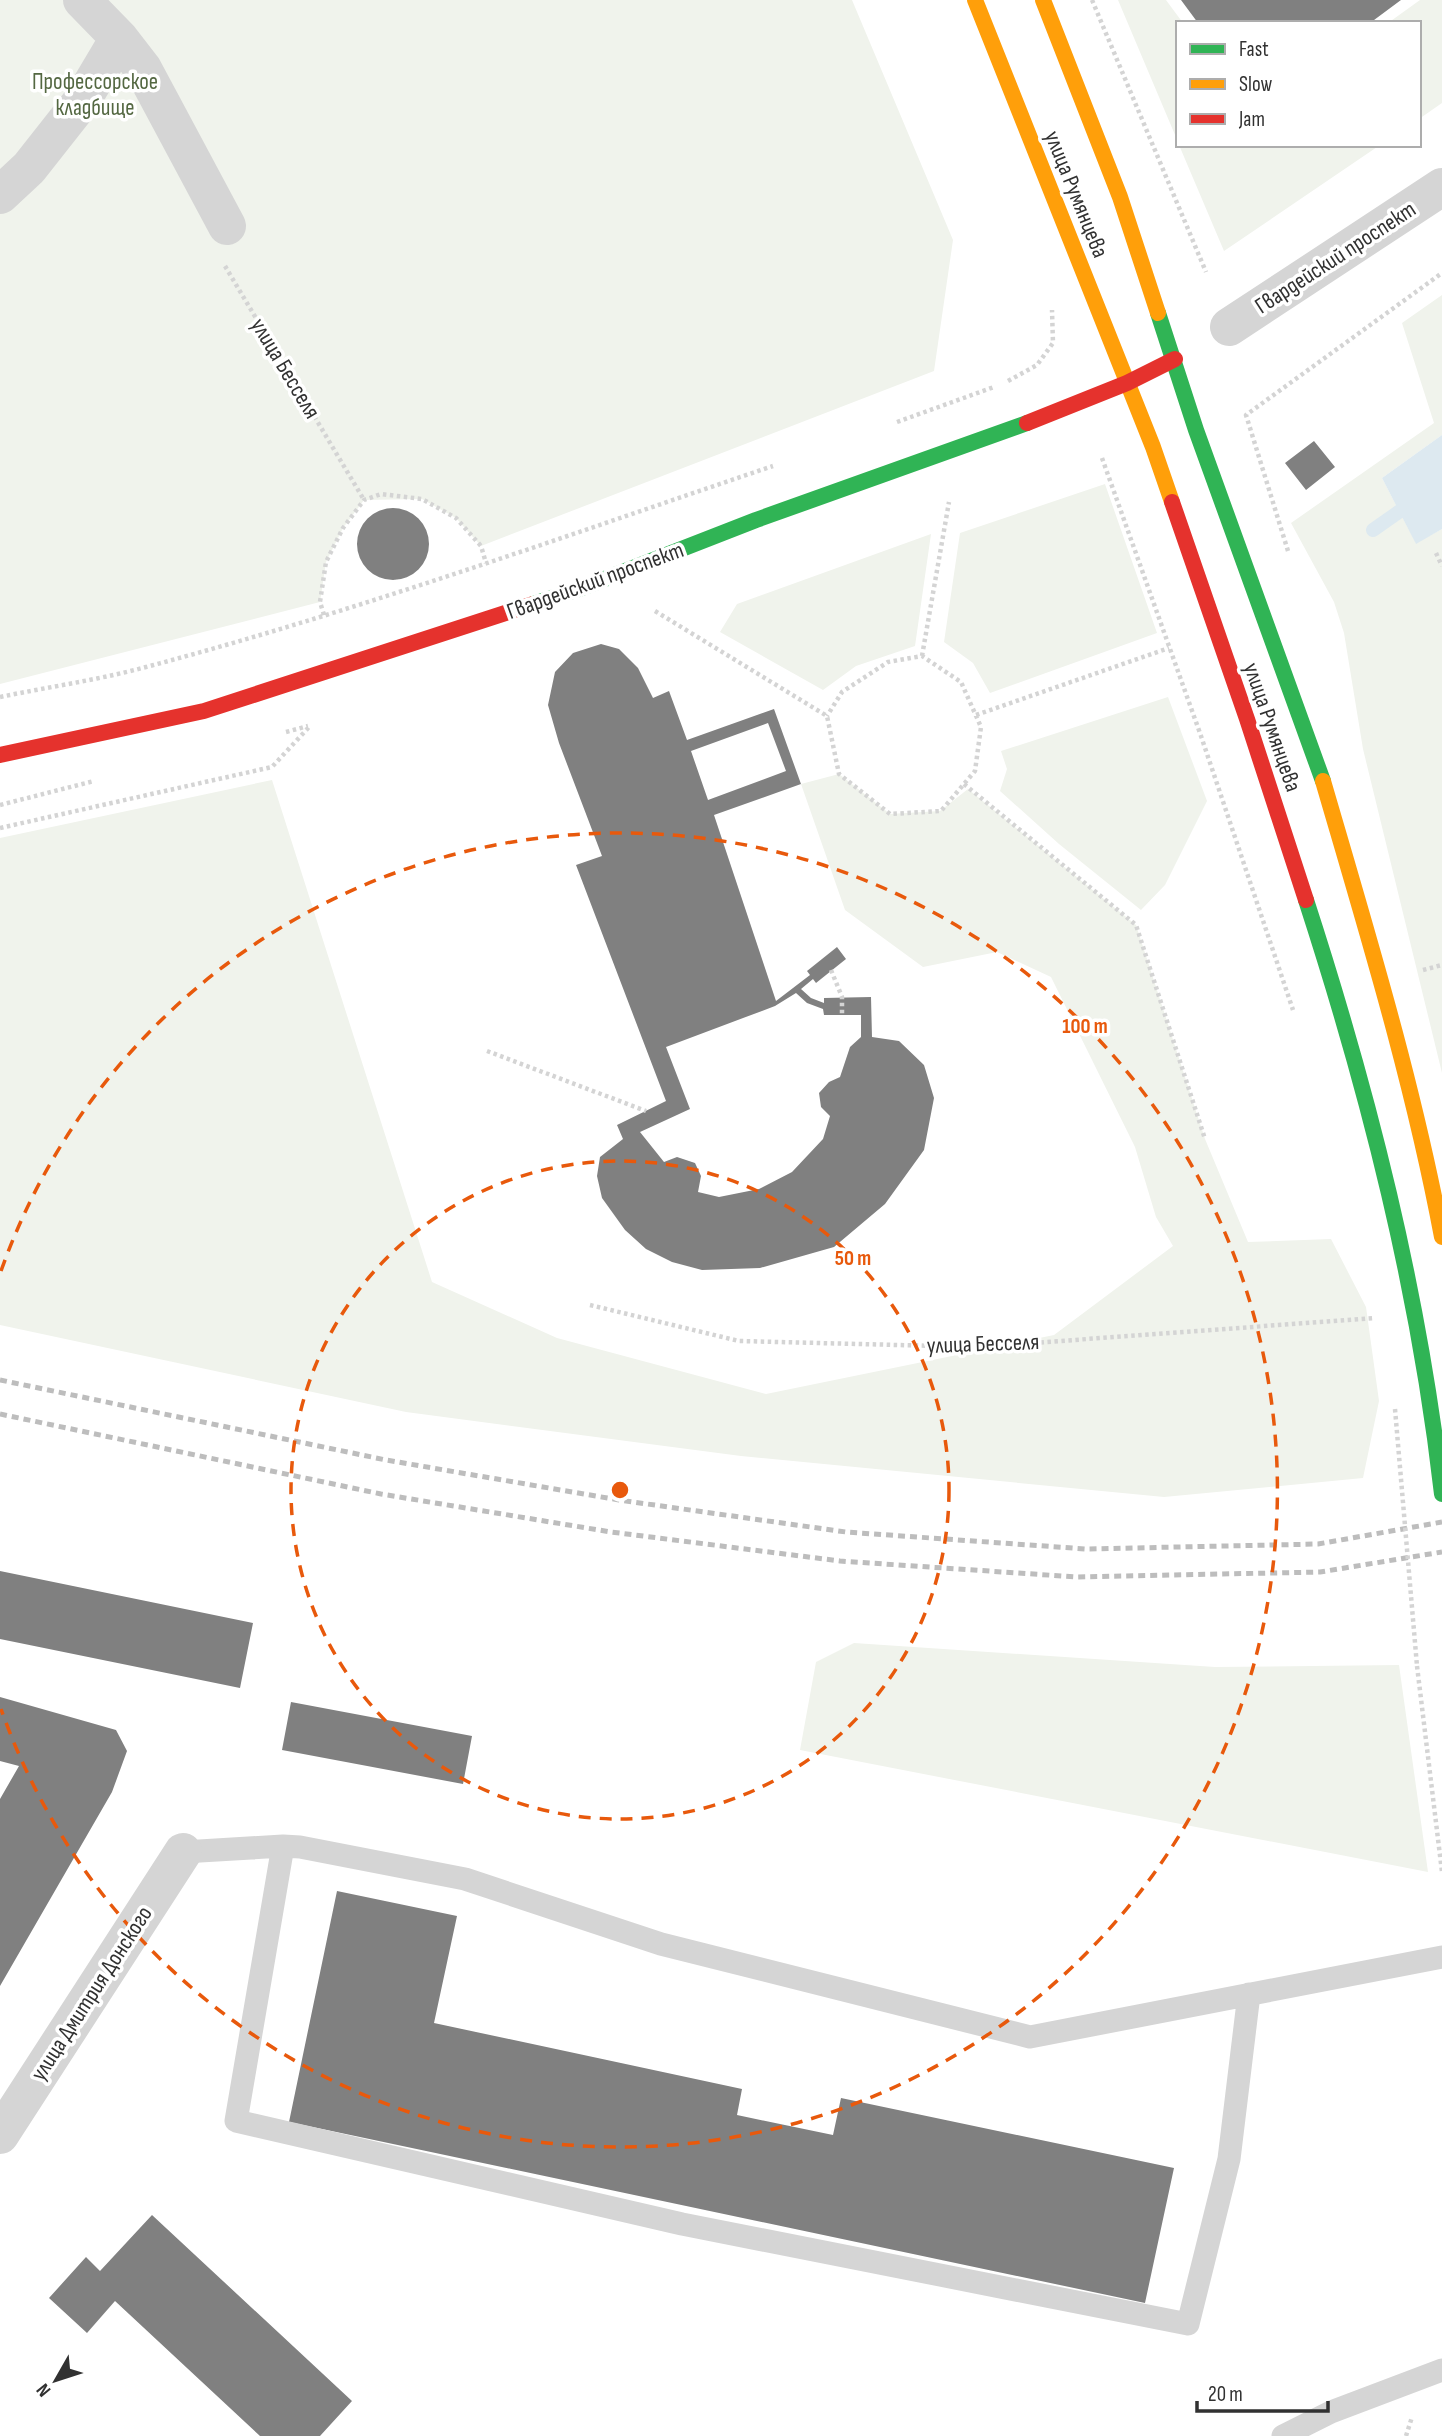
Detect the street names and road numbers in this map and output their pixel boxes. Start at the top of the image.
street label: улица Румянцева [1038,127,1114,262]
street label: Гвардейский проспект [1250,195,1421,320]
street label: улица Бесселя [244,313,326,424]
street label: Гвардейский проспект [503,536,688,626]
street label: улица Румянцева [1237,659,1307,795]
street label: улица Бесселя [926,1328,1040,1360]
street label: улица Дмитрия Донского [25,1901,159,2086]

